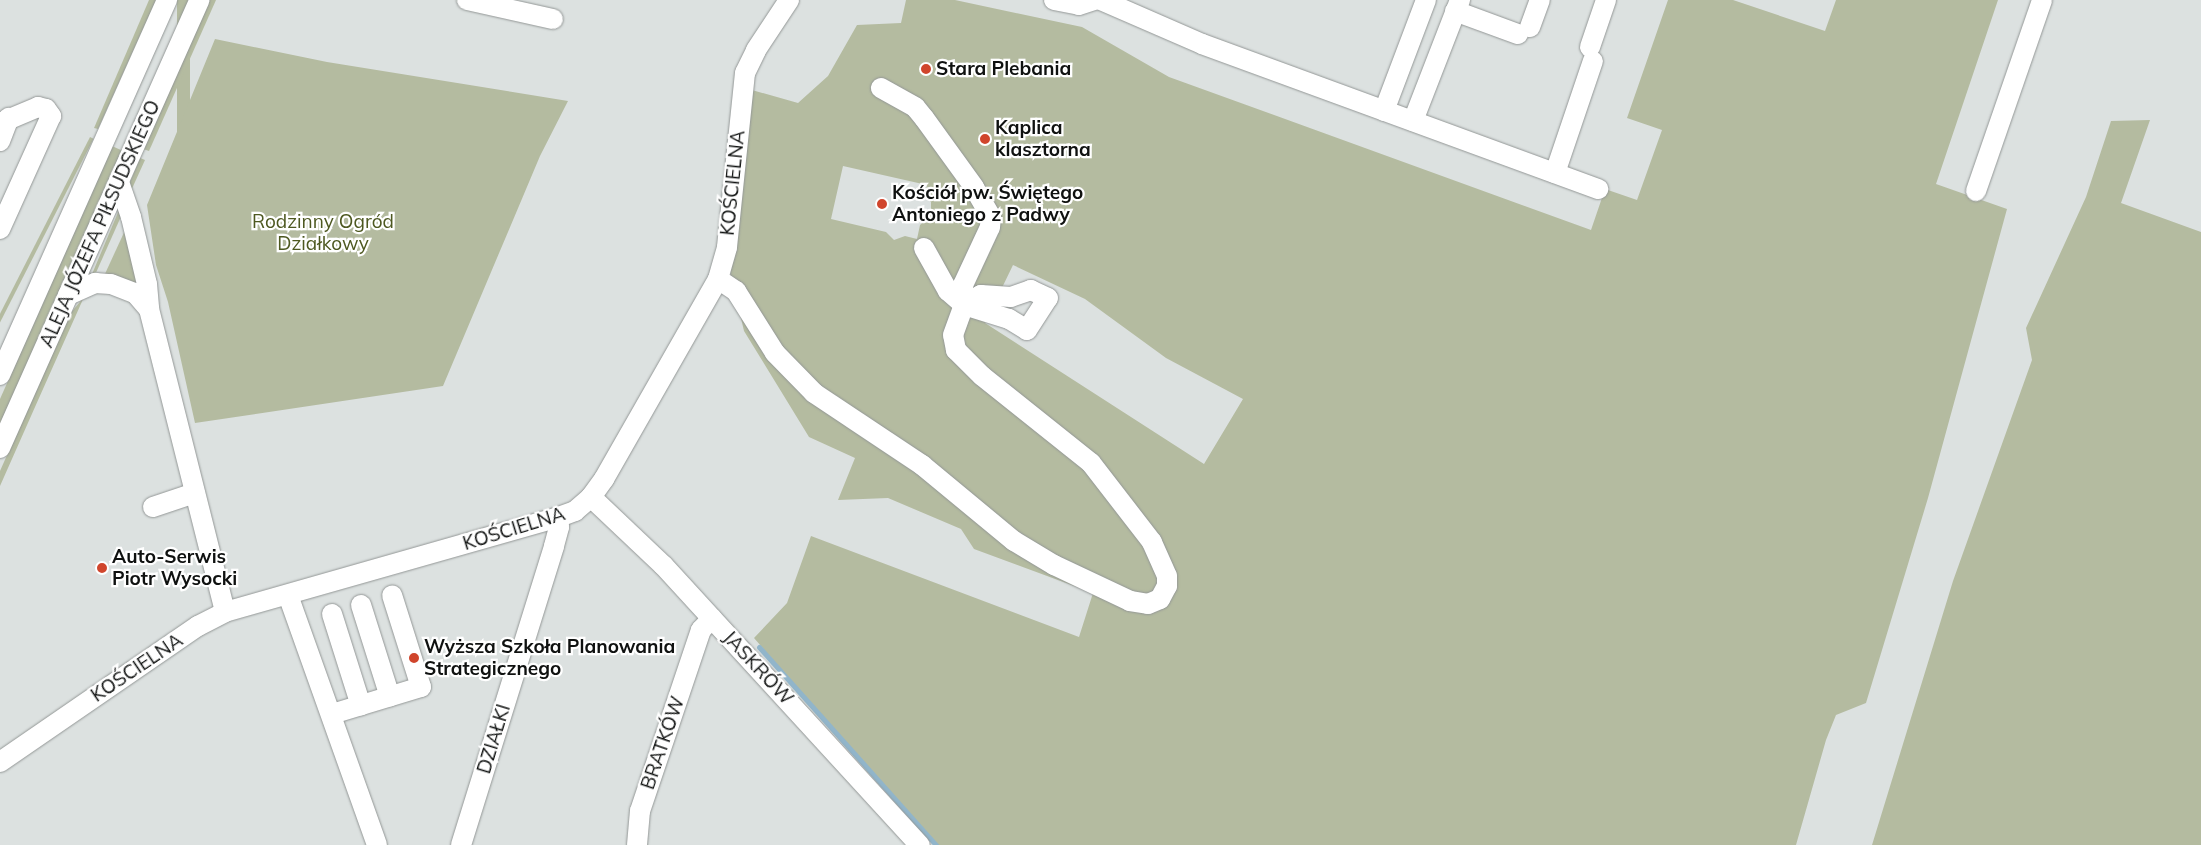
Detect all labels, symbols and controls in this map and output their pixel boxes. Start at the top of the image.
place label: Stara Plebania [936,58,1071,80]
marker: Stara Plebania [920,63,932,75]
street label: ALEJA JÓZEFA PIŁSUDSKIEGO [35,97,165,351]
place label: Kaplica klasztorna [995,117,1091,161]
street label: KOŚCIELNA [716,129,750,237]
marker: Kaplica klasztorna [979,133,991,145]
place label: Kościół pw. Świętego Antoniego z Padwy [892,182,1083,226]
marker: Kościół pw. Świętego Antoniego z Padwy [876,198,888,210]
park label: Rodzinny Ogród Działkowy [252,211,394,255]
street label: KOŚCIELNA [460,503,568,555]
place label: Auto-Serwis Piotr Wysocki [112,546,237,590]
marker: Auto-Serwis Piotr Wysocki [96,562,108,574]
street label: JASKRÓW [718,626,798,710]
street label: KOŚCIELNA [87,629,187,707]
place label: Wyższa Szkoła Planowania Strategicznego [424,636,675,680]
marker: Wyższa Szkoła Planowania Strategicznego [408,652,420,664]
street label: BRATKÓW [636,694,690,792]
street label: DZIAŁKI [473,702,515,776]

